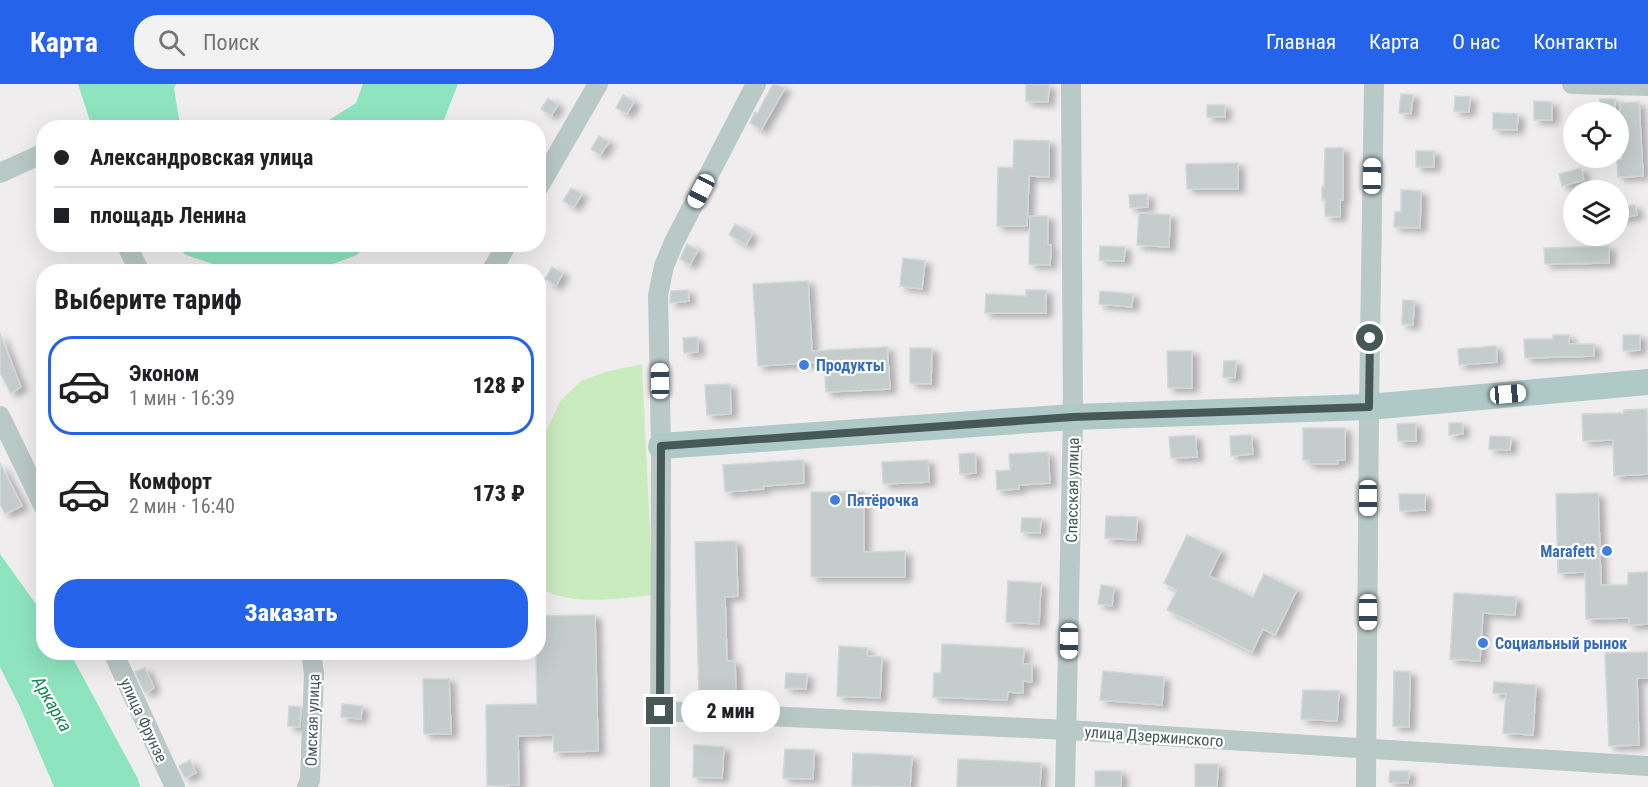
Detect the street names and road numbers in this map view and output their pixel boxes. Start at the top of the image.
street label: Спасская улица [1062,437,1083,543]
street label: Омская улица [301,673,324,767]
street label: улица Фрунзе [116,675,171,765]
street label: улица Дзержинского [1084,722,1224,751]

